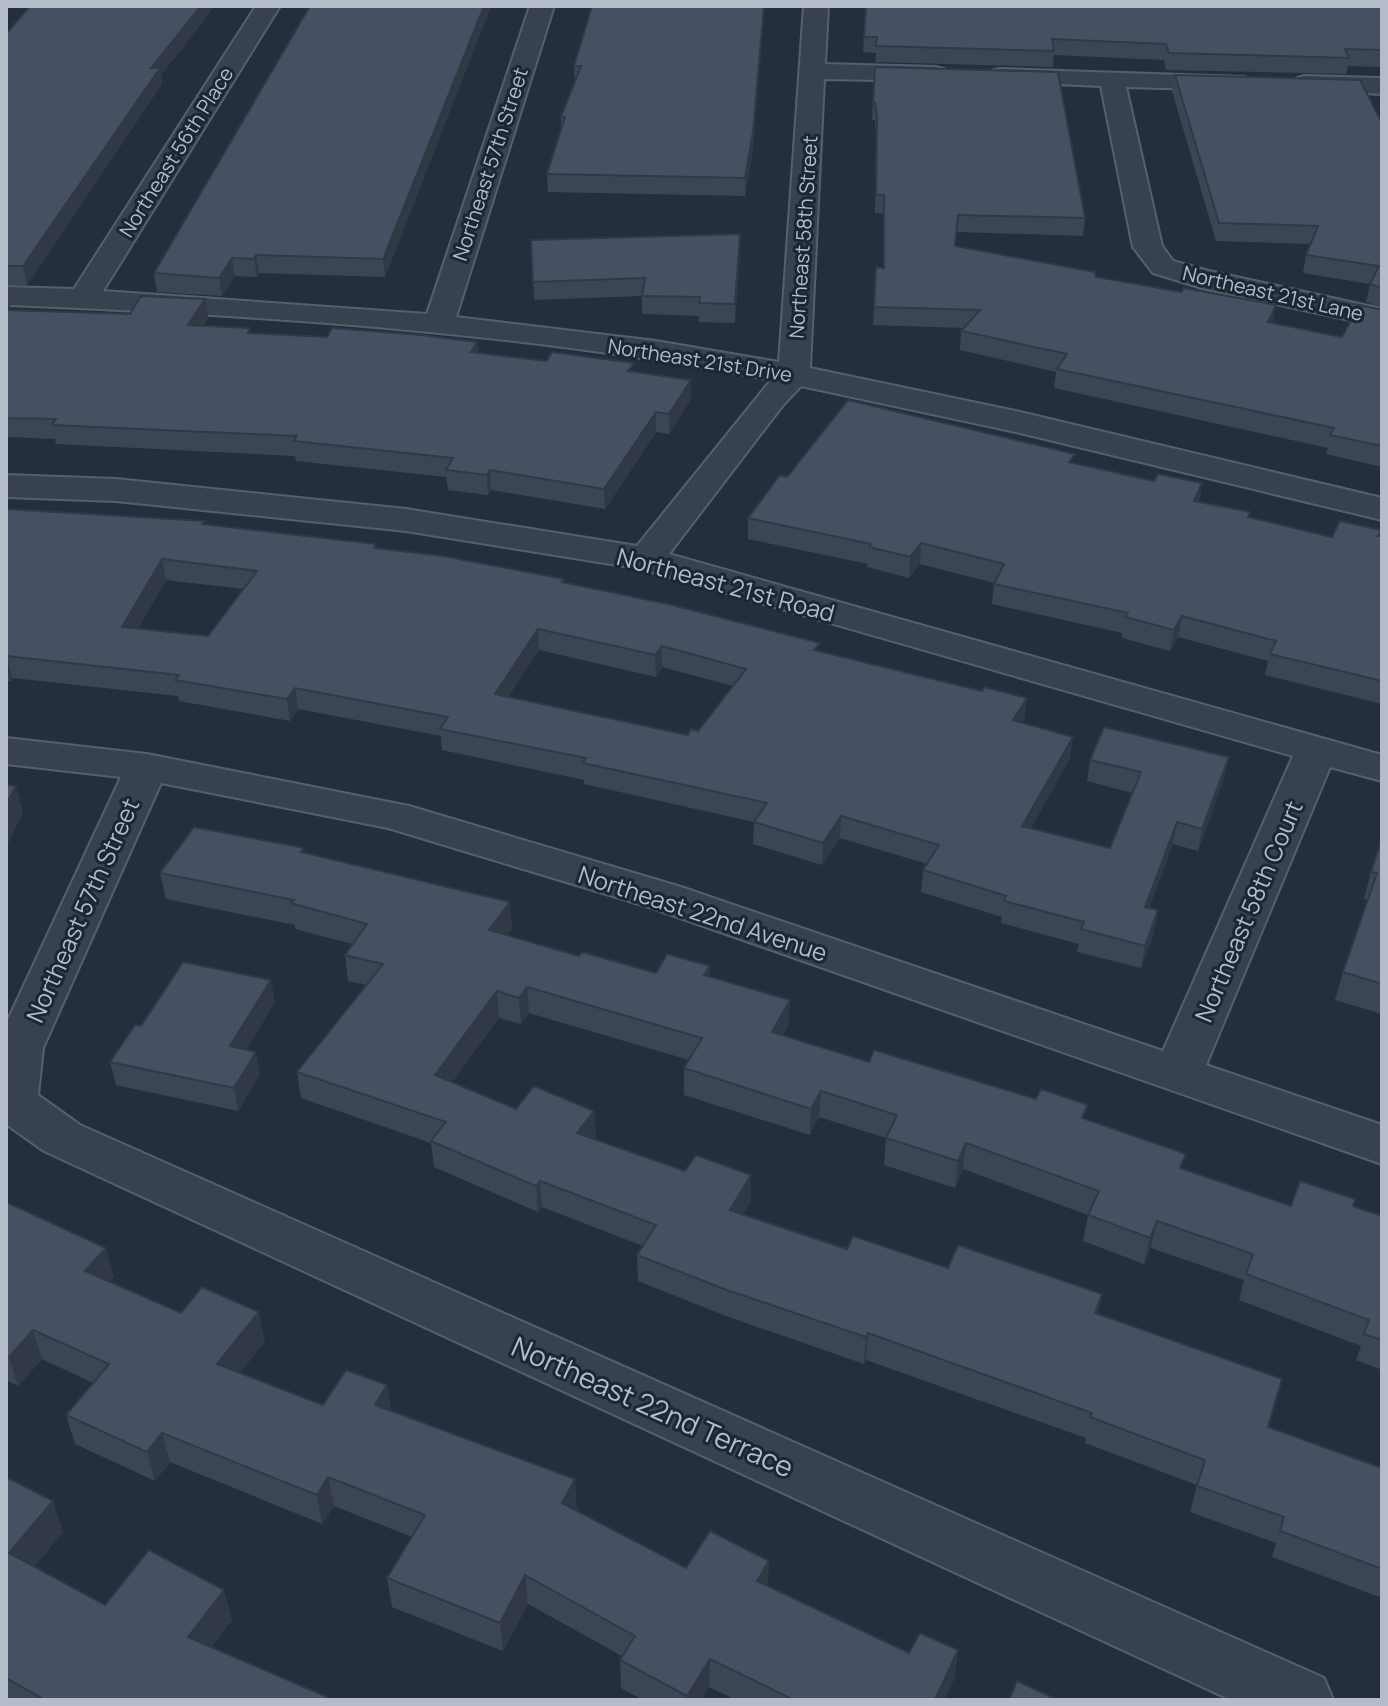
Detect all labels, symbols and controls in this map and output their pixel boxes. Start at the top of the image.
street label: Northeast 56th Place [113,62,239,242]
street label: Northeast 57th Street [446,64,534,264]
street label: Northeast 58th Street [782,135,824,339]
street label: Northeast 21st Lane [1180,259,1366,327]
street label: Northeast 21st Drive [606,332,794,388]
street label: Northeast 21st Road [613,539,839,629]
street label: Northeast 57th Street [18,793,146,1027]
street label: Northeast 58th Court [1186,795,1310,1027]
street label: Northeast 22nd Avenue [574,857,832,969]
street label: Northeast 22nd Terrace [506,1327,800,1485]

